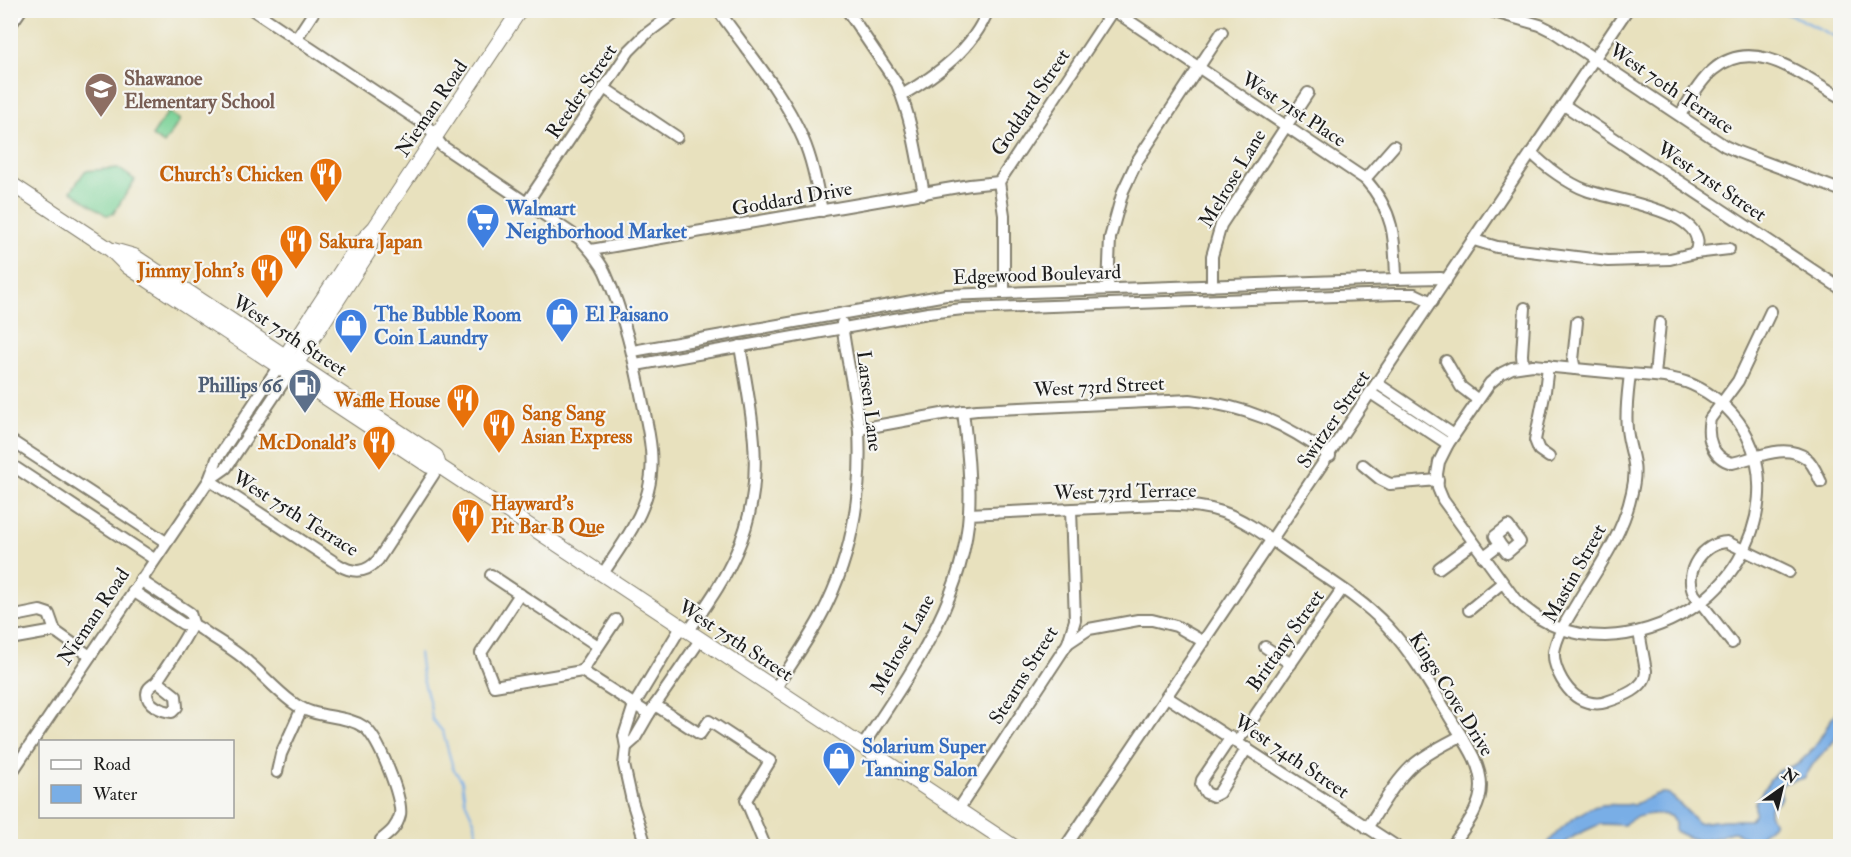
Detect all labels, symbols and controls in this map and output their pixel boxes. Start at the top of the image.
street label: West 70th Terrace [1604,37,1739,139]
street label: Reeder Street [541,39,623,143]
street label: Goddard Street [985,43,1076,161]
street label: Nieman Road [390,55,473,161]
place label: Shawanoe Elementary School [124,66,276,115]
street label: West 71st Place [1236,66,1351,153]
school or university icon: Shawanoe Elementary School [83,71,119,118]
street label: Melrose Lane [1193,125,1272,232]
street label: West 71st Street [1651,135,1772,227]
restaurant icon: Church's Chicken [308,156,344,203]
place label: Church's Chicken [160,162,304,187]
street label: Goddard Drive [730,176,854,221]
place label: Walmart Neighborhood Market [505,196,687,245]
supermarket icon: Walmart Neighborhood Market [465,202,501,249]
restaurant icon: Sakura Japan [278,223,314,270]
place label: Sakura Japan [319,229,423,255]
restaurant icon: Jimmy John's [249,252,285,299]
place label: Jimmy John's [136,258,244,284]
street label: Edgewood Boulevard [952,259,1122,290]
street label: West 75th Street [227,288,352,382]
shop icon: El Paisano [544,296,580,343]
place label: The Bubble Room Coin Laundry [373,302,522,351]
place label: El Paisano [585,302,669,327]
shop icon: The Bubble Room Coin Laundry [333,307,369,354]
street label: Larsen Lane [851,349,888,453]
street label: Switzer Street [1291,365,1376,473]
fuel station icon: Phillips 66 [287,367,323,414]
street label: West 73rd Street [1032,371,1166,402]
place label: Phillips 66 [198,373,284,399]
restaurant icon: Waffle House [445,382,481,429]
place label: Waffle House [333,388,441,413]
place label: Sang Sang Asian Express [521,401,633,450]
restaurant icon: Sang Sang Asian Express [481,407,517,454]
restaurant icon: McDonald's [361,424,397,471]
place label: McDonald's [257,430,356,455]
street label: West 75th Terrace [227,464,363,562]
street label: West 73rd Terrace [1052,478,1197,505]
place label: Hayward's Pit Bar B Que [491,491,605,539]
restaurant icon: Hayward's Pit Bar B Que [450,497,486,544]
street label: Mastin Street [1537,519,1612,627]
street label: Nieman Road [52,563,135,669]
street label: Brittany Street [1241,584,1330,696]
street label: Melrose Lane [865,590,940,699]
street label: West 75th Street [673,593,798,687]
street label: Stearns Street [983,621,1064,729]
street label: Kings Cove Drive [1404,628,1500,761]
street label: West 74th Street [1229,708,1354,804]
place label: Solarium Super Tanning Salon [861,734,987,783]
legend [39,740,234,818]
shop icon: Solarium Super Tanning Salon [821,740,857,787]
text: Road [93,753,131,776]
north arrow [1752,758,1812,818]
text: N [1777,764,1802,789]
text: Water [92,783,137,806]

